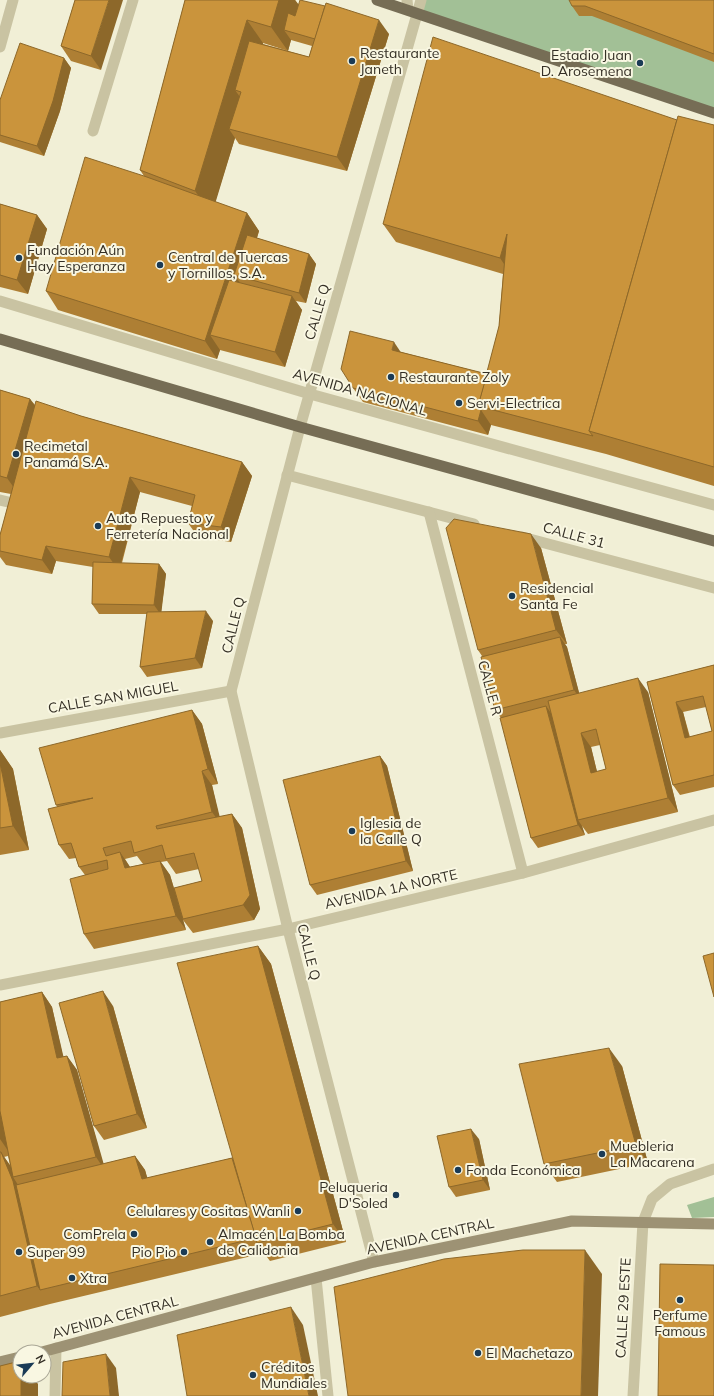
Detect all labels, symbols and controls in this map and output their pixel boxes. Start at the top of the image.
place label: Restaurante Janeth [360,44,439,78]
place label: Estadio Juan D. Arosemena [541,46,632,80]
marker: Restaurante Janeth [347,56,357,66]
marker: Estadio Juan D. Arosemena [635,58,645,68]
place label: Fundación Aún Hay Esperanza [27,241,125,275]
place label: Central de Tuercas y Tornillos, S.A. [168,248,288,282]
marker: Fundación Aún Hay Esperanza [14,253,24,263]
marker: Central de Tuercas y Tornillos, S.A. [155,260,165,270]
street label: CALLE Q [300,282,334,342]
street label: AVENIDA NACIONAL [291,364,430,420]
place label: Restaurante Zoly [399,368,510,386]
marker: Restaurante Zoly [386,372,396,382]
place label: Servi-Electrica [467,394,560,412]
marker: Servi-Electrica [454,398,464,408]
place label: Recimetal Panamá S.A. [24,437,108,471]
marker: Recimetal Panamá S.A. [11,449,21,459]
place label: Auto Repuesto y Ferretería Nacional [106,509,229,543]
street label: CALLE 31 [541,518,607,552]
marker: Auto Repuesto y Ferretería Nacional [93,521,103,531]
place label: Residencial Santa Fe [520,579,594,613]
marker: Residencial Santa Fe [507,591,517,601]
street label: CALLE Q [217,595,249,655]
street label: CALLE R [474,658,506,718]
street label: CALLE SAN MIGUEL [47,677,180,717]
place label: Iglesia de la Calle Q [360,814,422,848]
marker: Iglesia de la Calle Q [347,826,357,836]
street label: AVENIDA 1A NORTE [323,865,459,913]
street label: CALLE Q [293,922,325,982]
place label: Muebleria La Macarena [610,1137,695,1171]
marker: Muebleria La Macarena [597,1149,607,1159]
place label: Fonda Económica [466,1161,580,1179]
marker: Fonda Económica [453,1165,463,1175]
place label: Peluqueria D'Soled [319,1178,388,1212]
marker: Peluqueria D'Soled [391,1190,401,1200]
place label: Celulares y Cositas Wanli [127,1202,290,1220]
marker: Celulares y Cositas Wanli [293,1206,303,1216]
street label: AVENIDA CENTRAL [365,1214,496,1258]
place label: ComPrela [63,1225,126,1243]
place label: Almacén La Bomba de Calidonia [218,1225,345,1259]
marker: ComPrela [129,1229,139,1239]
marker: Almacén La Bomba de Calidonia [205,1237,215,1247]
place label: Super 99 [27,1243,85,1261]
place label: Pio Pio [131,1243,176,1261]
marker: Super 99 [14,1247,24,1257]
marker: Pio Pio [179,1247,189,1257]
street label: CALLE 29 ESTE [611,1257,635,1359]
place label: Xtra [80,1269,107,1287]
marker: Xtra [67,1273,77,1283]
street label: AVENIDA CENTRAL [50,1291,180,1343]
marker: Perfume Famous [675,1295,685,1305]
place label: Perfume Famous [653,1306,707,1340]
north arrow [12,1344,52,1384]
place label: El Machetazo [486,1344,573,1362]
marker: El Machetazo [473,1348,483,1358]
text: N [33,1352,49,1366]
place label: Créditos Mundiales [261,1358,327,1392]
marker: Créditos Mundiales [248,1370,258,1380]

